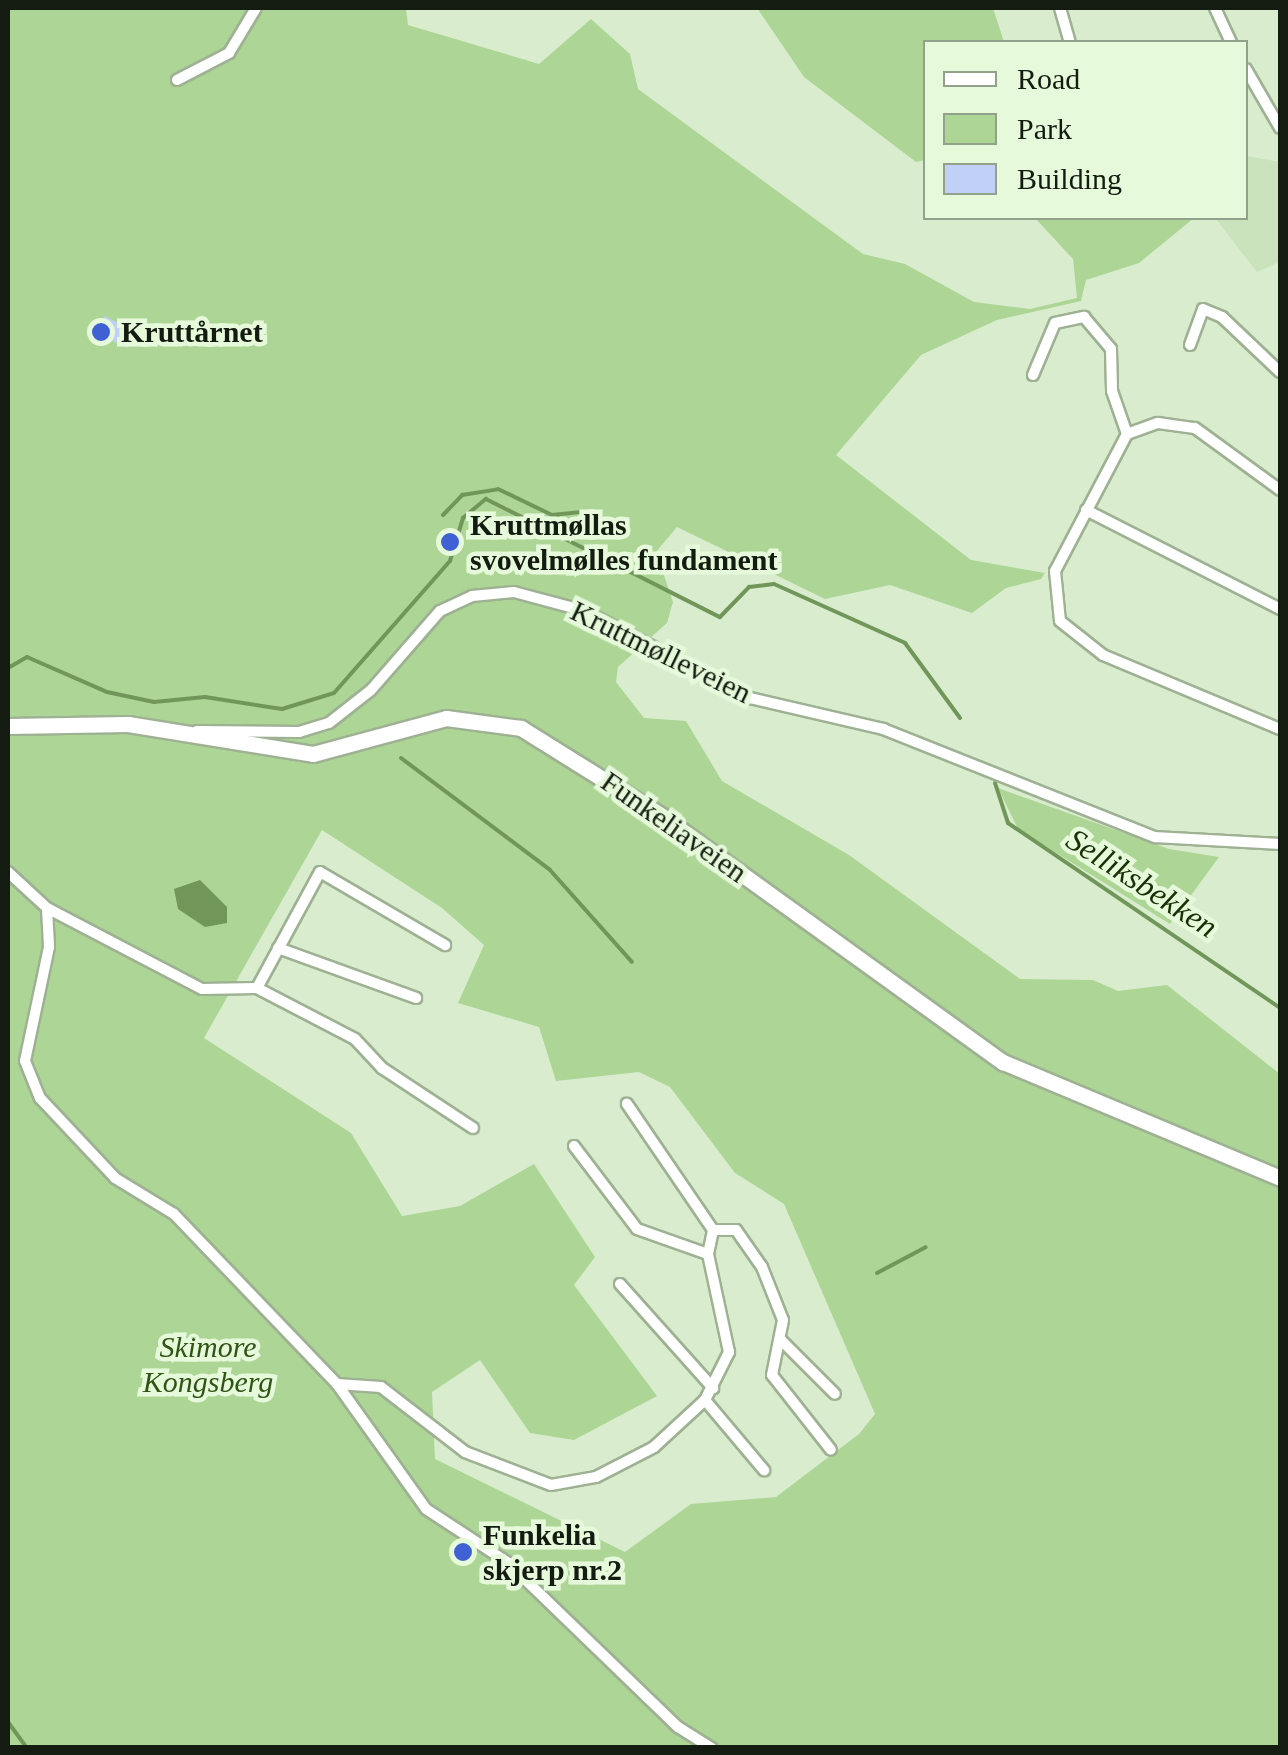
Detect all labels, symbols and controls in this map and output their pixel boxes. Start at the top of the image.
legend [923,40,1248,220]
text: Road [1017,62,1080,95]
text: Park [1017,112,1072,145]
text: Building [1017,162,1122,195]
place label: Kruttårnet [121,314,263,350]
marker: Kruttårnet [90,321,112,343]
place label: Kruttmøllas svovelmølles fundament [470,507,778,578]
marker: Kruttmøllas svovelmølles fundament [439,531,461,553]
street label: Kruttmølleveien [565,593,757,711]
street label: Funkeliaveien [594,764,754,890]
water label: Selliksbekken [1059,820,1225,946]
park label: Skimore Kongsberg [143,1329,273,1400]
place label: Funkelia skjerp nr.2 [483,1517,622,1588]
marker: Funkelia skjerp nr.2 [452,1541,474,1563]

